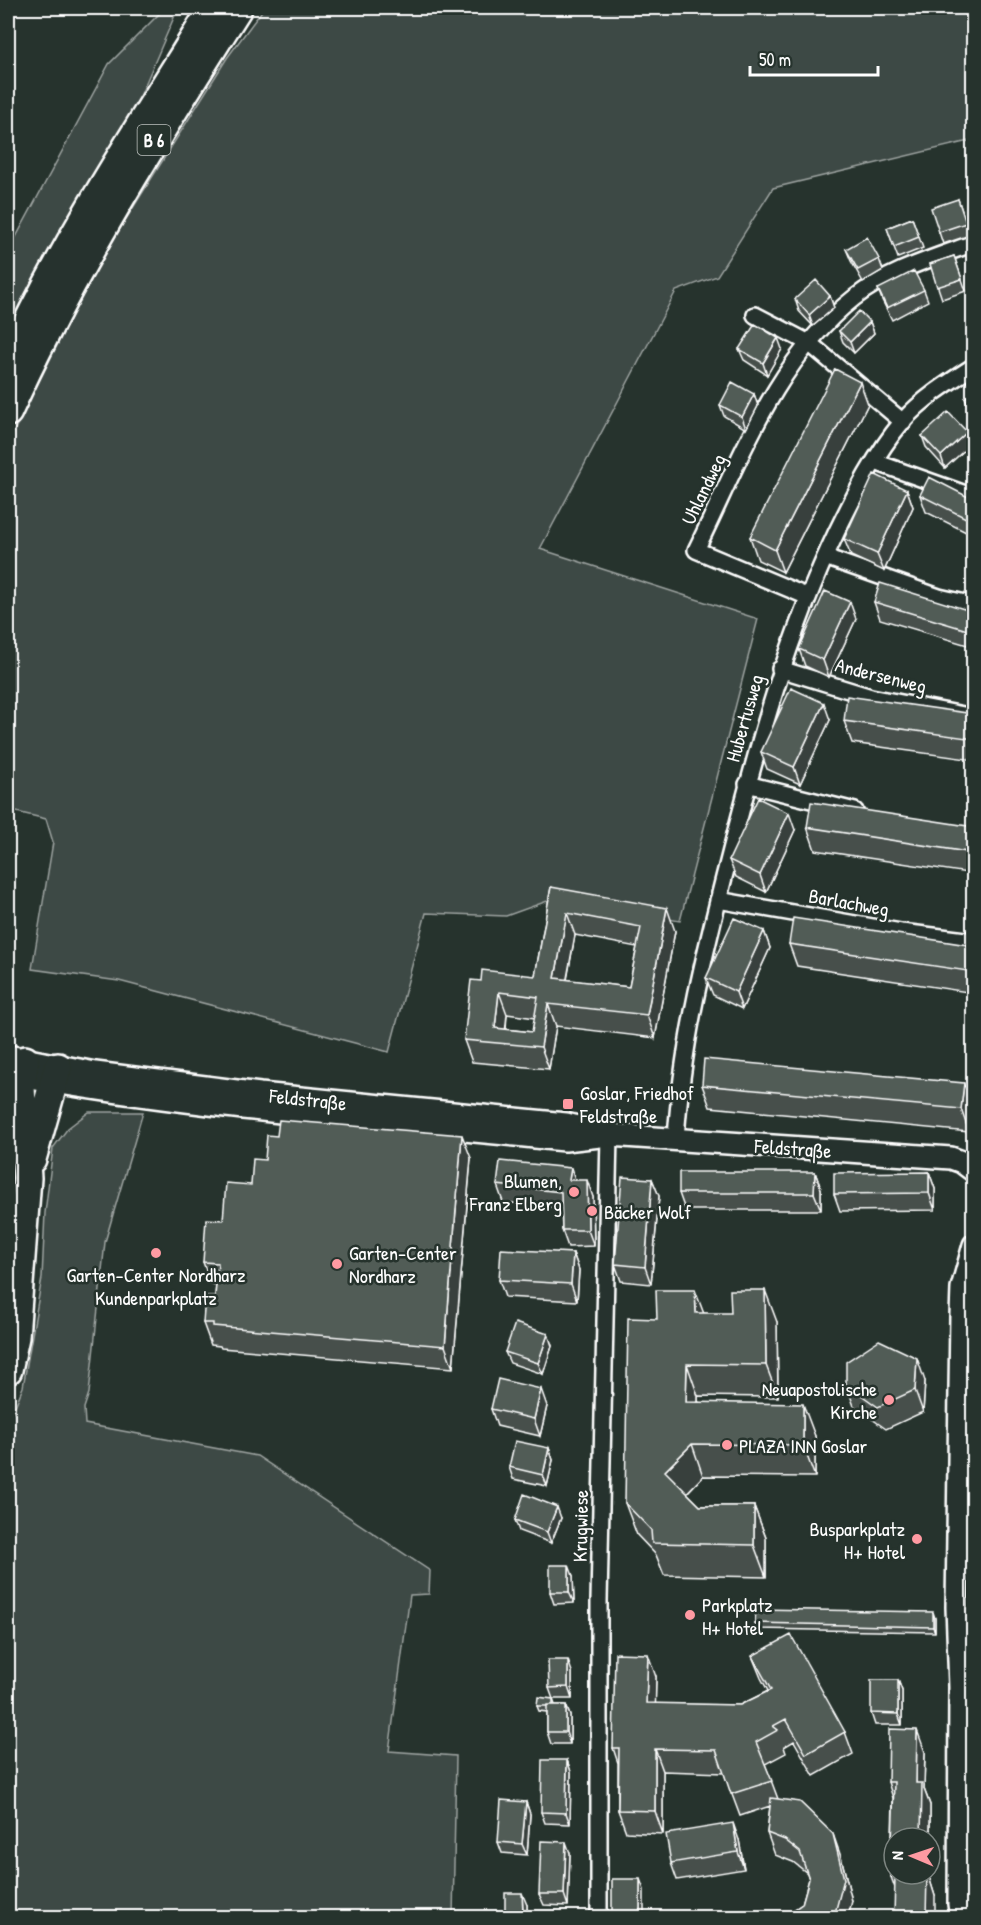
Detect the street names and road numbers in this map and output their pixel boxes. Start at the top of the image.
road number: B 6 [138,125,170,155]
street label: Uhlandweg [674,449,732,529]
street label: Andersenweg [833,651,930,699]
street label: Hubertusweg [719,671,769,765]
street label: Barlachweg [807,882,891,922]
street label: Feldstraße [267,1081,348,1116]
street label: Feldstraße [753,1132,833,1164]
street label: Krugwiese [566,1490,594,1562]

